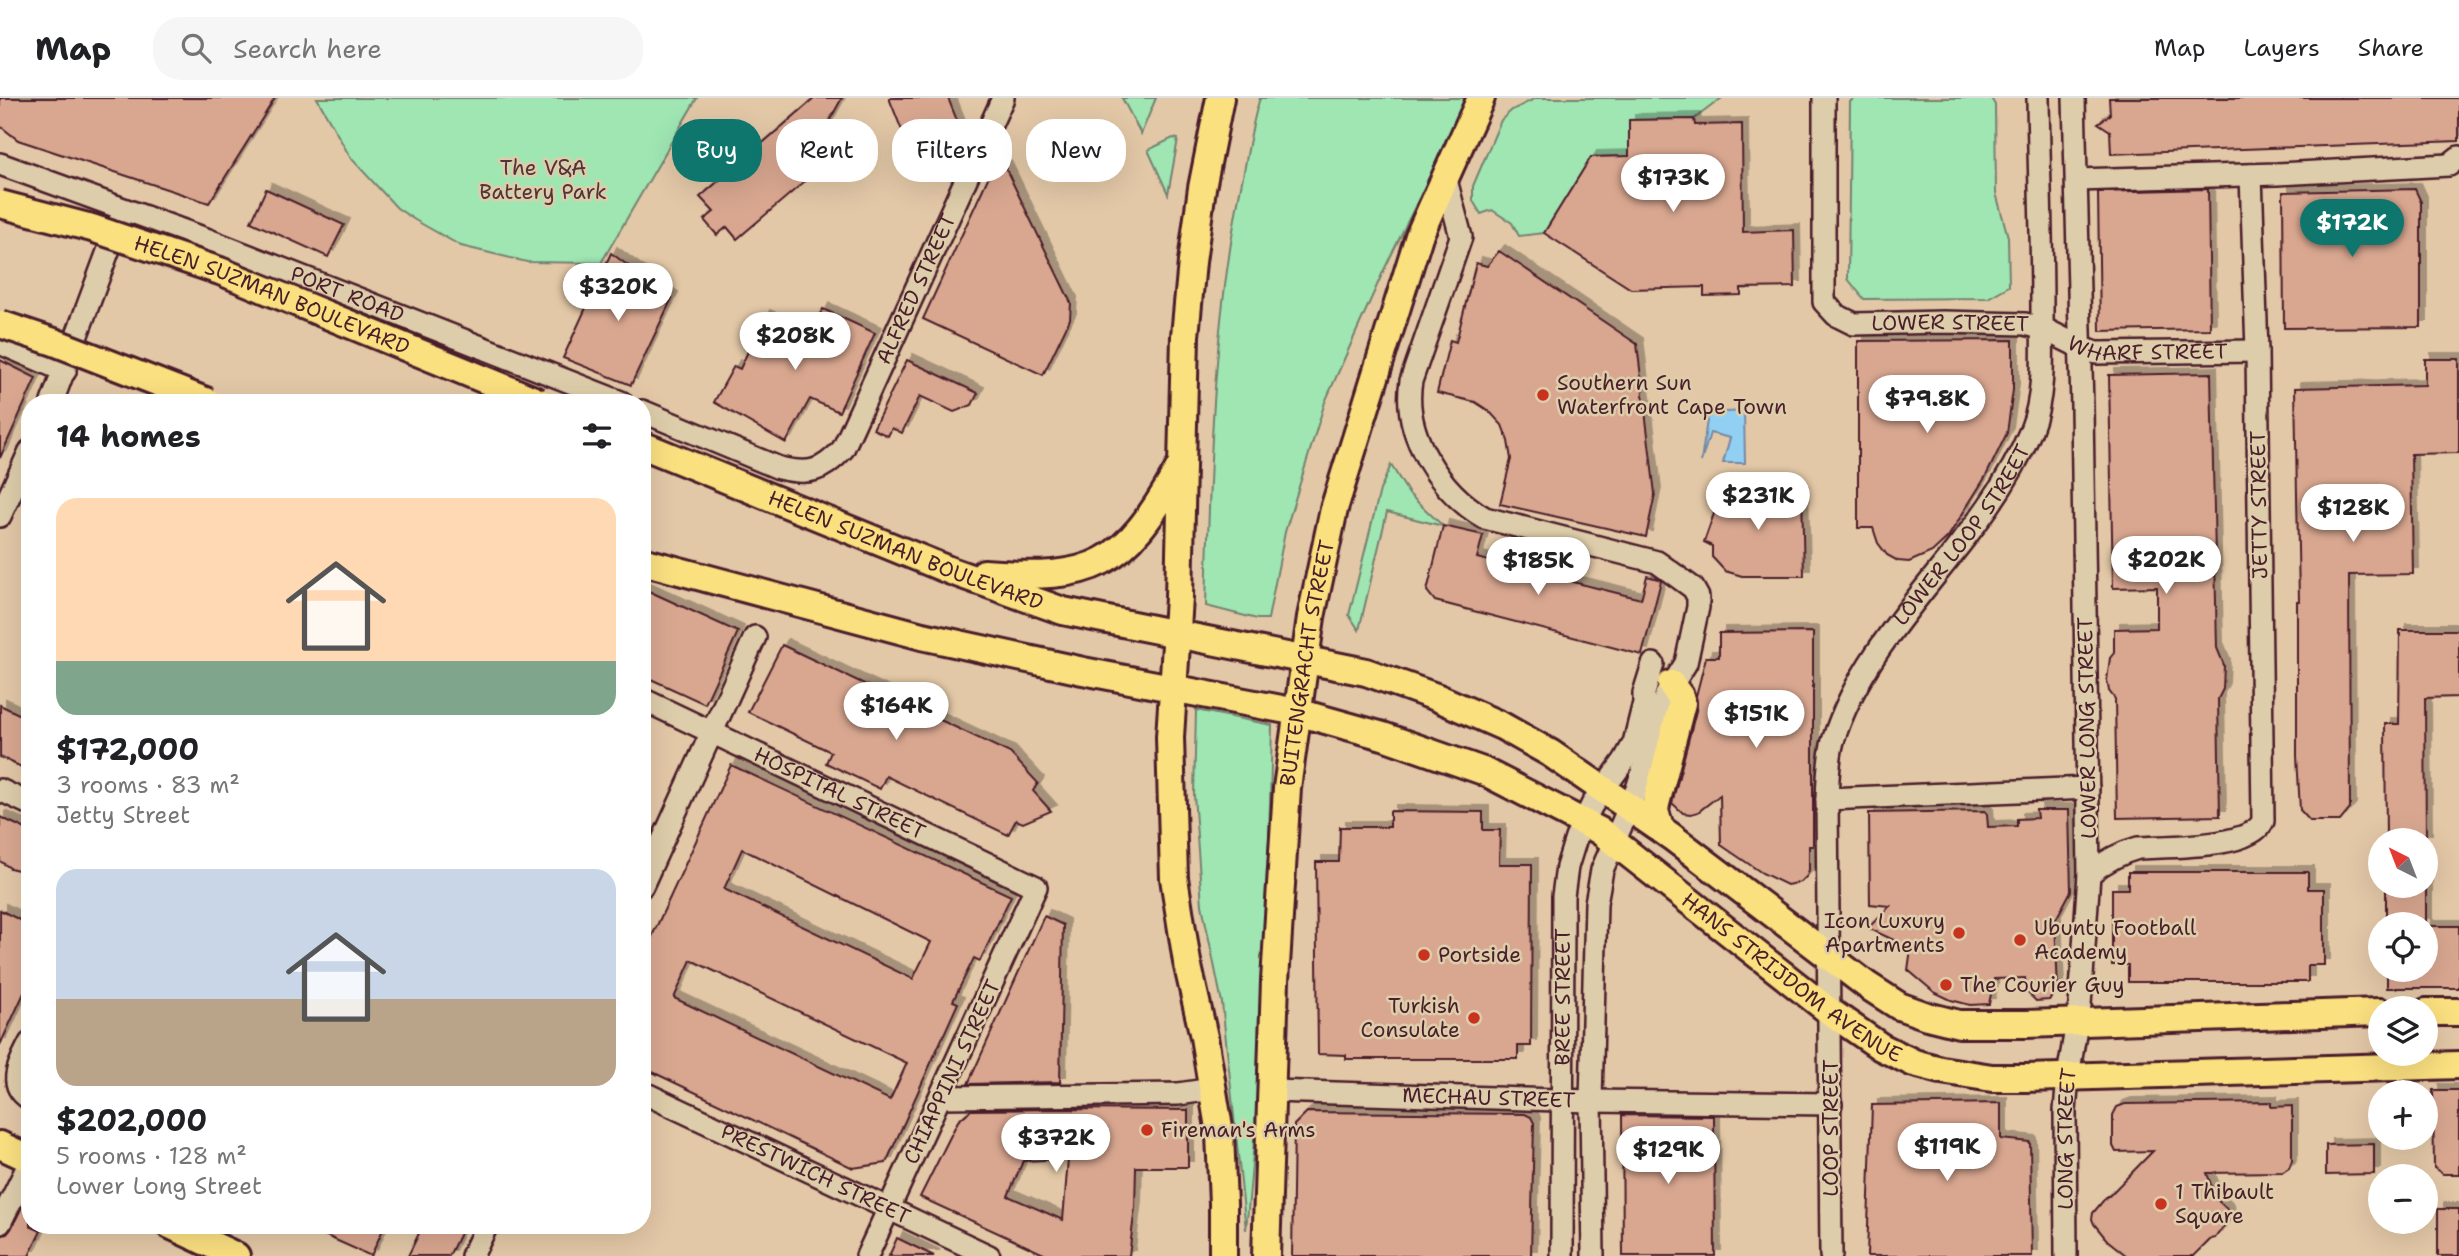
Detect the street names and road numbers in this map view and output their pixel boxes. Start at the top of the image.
street label: ALFRED STREET [870,209,963,369]
street label: HELEN SUZMAN BOULEVARD [130,229,414,361]
street label: PORT ROAD [286,260,408,329]
street label: LOWER STREET [1871,308,2029,338]
street label: WHARF STREET [2063,329,2228,368]
street label: JETTY STREET [2244,430,2274,580]
street label: LOWER LOOP STREET [1887,439,2037,631]
street label: HELEN SUZMAN BOULEVARD [764,484,1047,617]
street label: BUITENGRACHT STREET [1273,538,1341,788]
street label: LOWER LONG STREET [2071,617,2103,839]
street label: HOSPITAL STREET [749,740,930,846]
street label: HANS STRIJDOM AVENUE [1676,886,1907,1069]
street label: BREE STREET [1549,928,1577,1066]
street label: CHIAPPINI STREET [897,975,1007,1169]
street label: LOOP STREET [1817,1059,1845,1197]
street label: LONG STREET [2051,1066,2083,1210]
street label: MECHAU STREET [1402,1081,1576,1115]
street label: PRESTWICH STREET [716,1117,915,1231]

